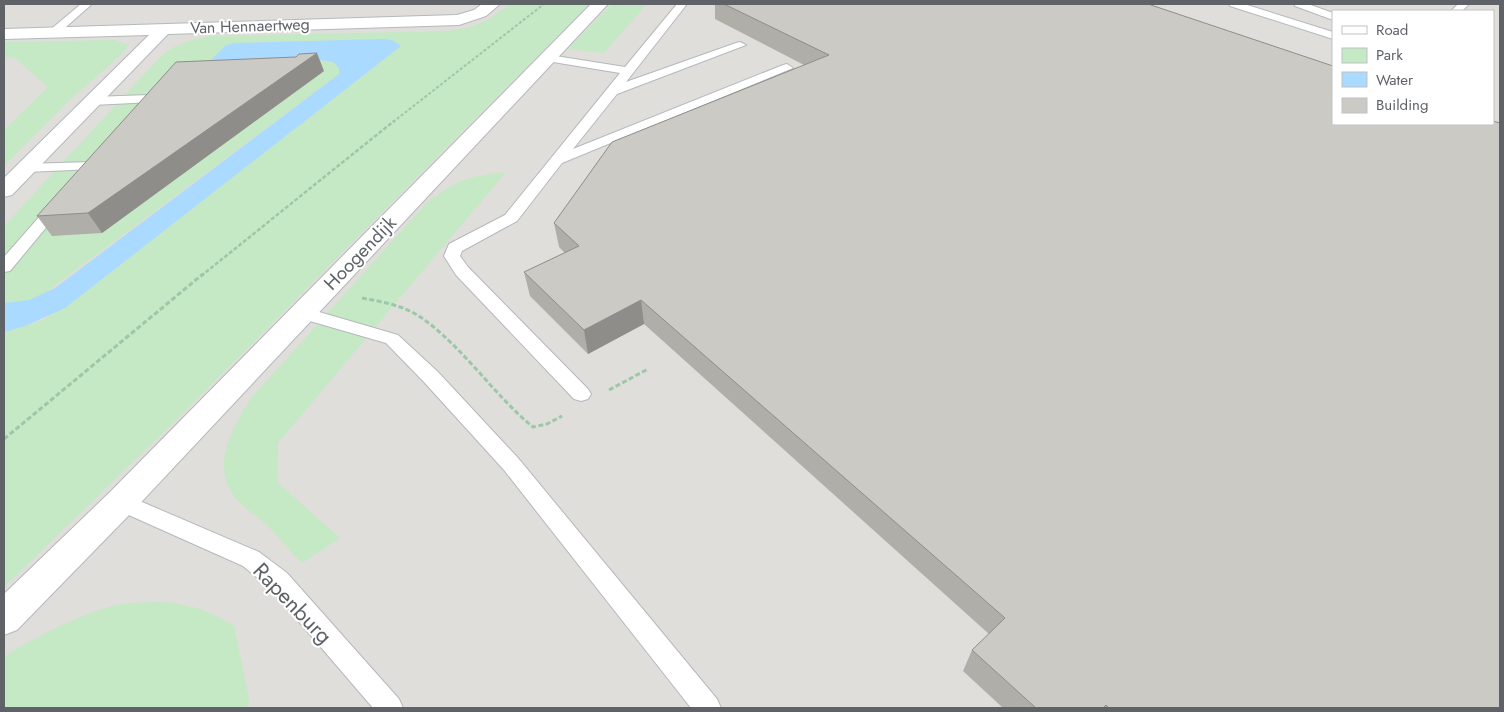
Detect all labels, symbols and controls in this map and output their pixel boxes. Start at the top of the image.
legend [1332,10,1494,125]
street label: Van Hennaertweg [190,12,310,40]
text: Road [1376,19,1408,41]
text: Park [1376,44,1403,66]
text: Water [1376,69,1414,91]
text: Building [1376,94,1428,116]
street label: Hoogendijk [318,209,403,296]
street label: Rapenburg [246,555,340,651]

